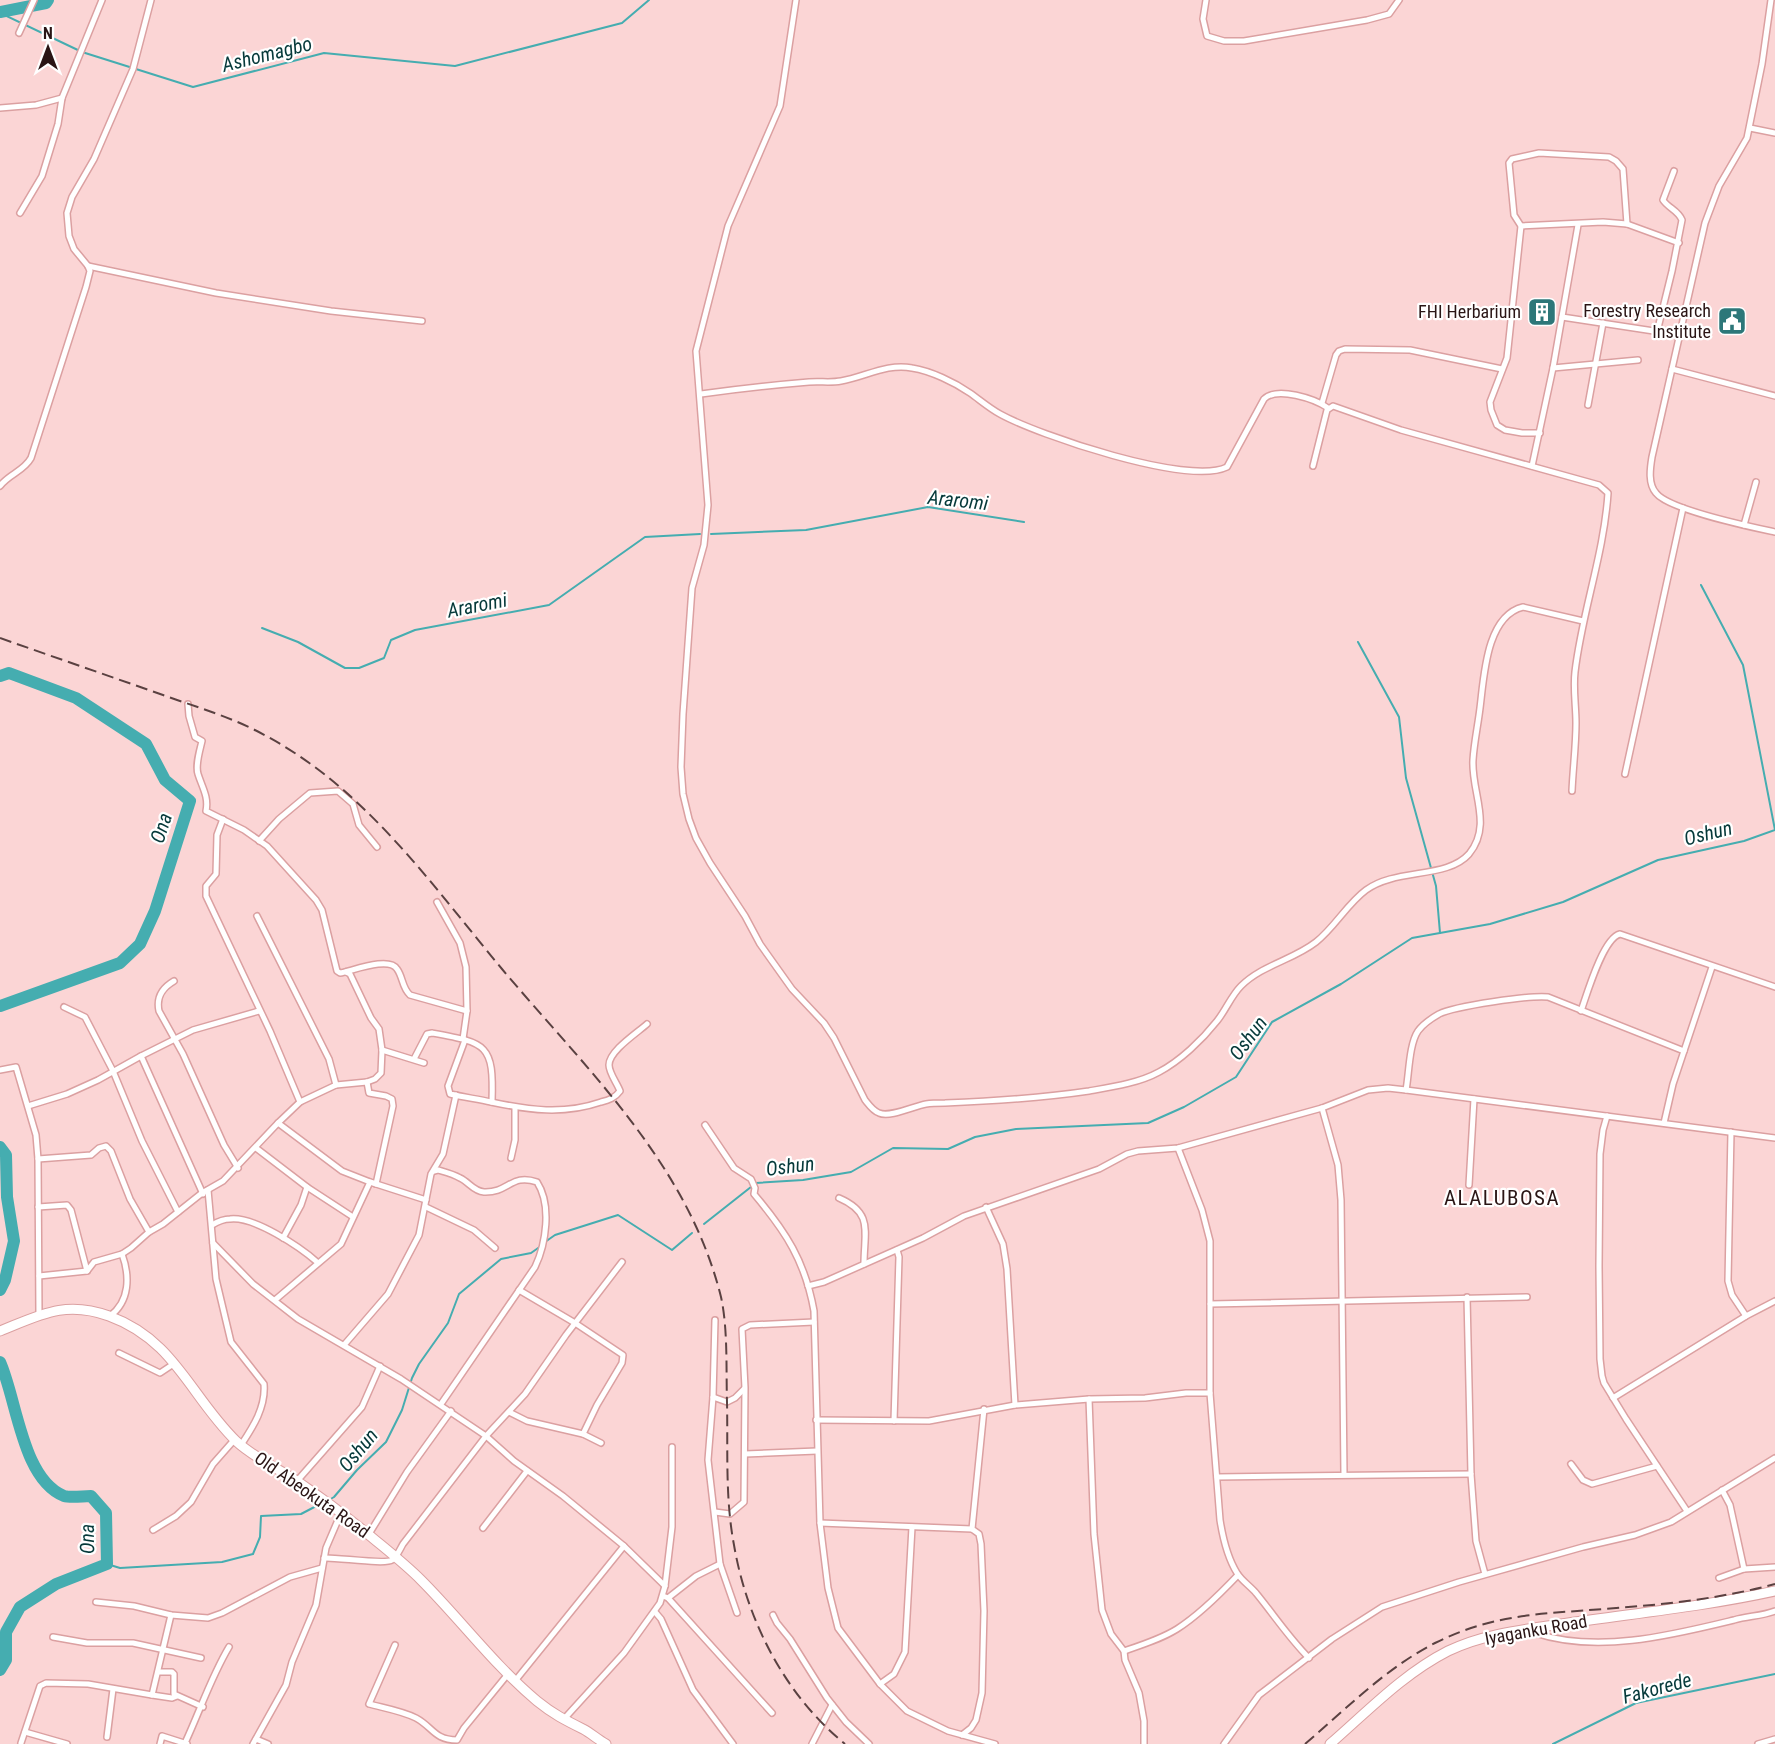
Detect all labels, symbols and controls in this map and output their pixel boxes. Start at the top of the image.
north arrow [18,18,78,78]
text: N [43,24,53,43]
water label: Ashomagbo [219,31,315,77]
building icon: FHI Herbarium [1526,296,1558,328]
place label: Forestry Research Institute [1583,300,1711,342]
place label: FHI Herbarium [1418,301,1521,322]
public building icon: Forestry Research Institute [1716,305,1748,337]
water label: Araromi [926,485,990,515]
water label: Araromi [444,587,510,623]
water label: Ona [145,810,177,846]
water label: Oshun [1681,815,1735,851]
water label: Oshun [1224,1011,1272,1065]
water label: Oshun [764,1151,816,1181]
district label: ALALUBOSA [1444,1186,1560,1210]
water label: Oshun [333,1424,383,1476]
street label: Old Abeokuta Road [251,1447,374,1542]
water label: Ona [75,1524,99,1554]
street label: Iyaganku Road [1483,1610,1589,1649]
water label: Fakorede [1620,1667,1694,1709]

